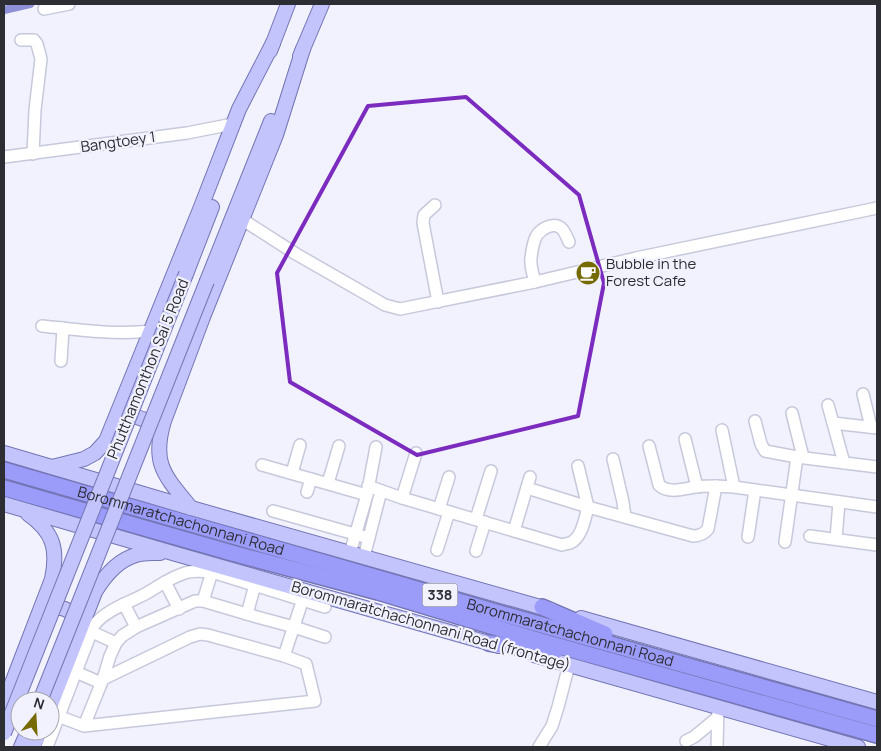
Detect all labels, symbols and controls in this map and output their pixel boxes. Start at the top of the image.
street label: Bangtoey 1 [79,126,157,157]
place label: Bubble in the Forest Cafe [606,253,696,291]
cafe icon: Bubble in the Forest Cafe [575,260,601,286]
street label: Phutthamonthon Sai 5 Road [102,276,193,462]
street label: Borommaratchachonnani Road [75,481,287,560]
street label: Borommaratchachonnani Road (frontage) [289,577,573,675]
road number: 338 [422,584,458,606]
street label: Borommaratchachonnani Road [465,594,675,670]
north arrow [10,691,60,741]
text: N [31,693,47,714]

